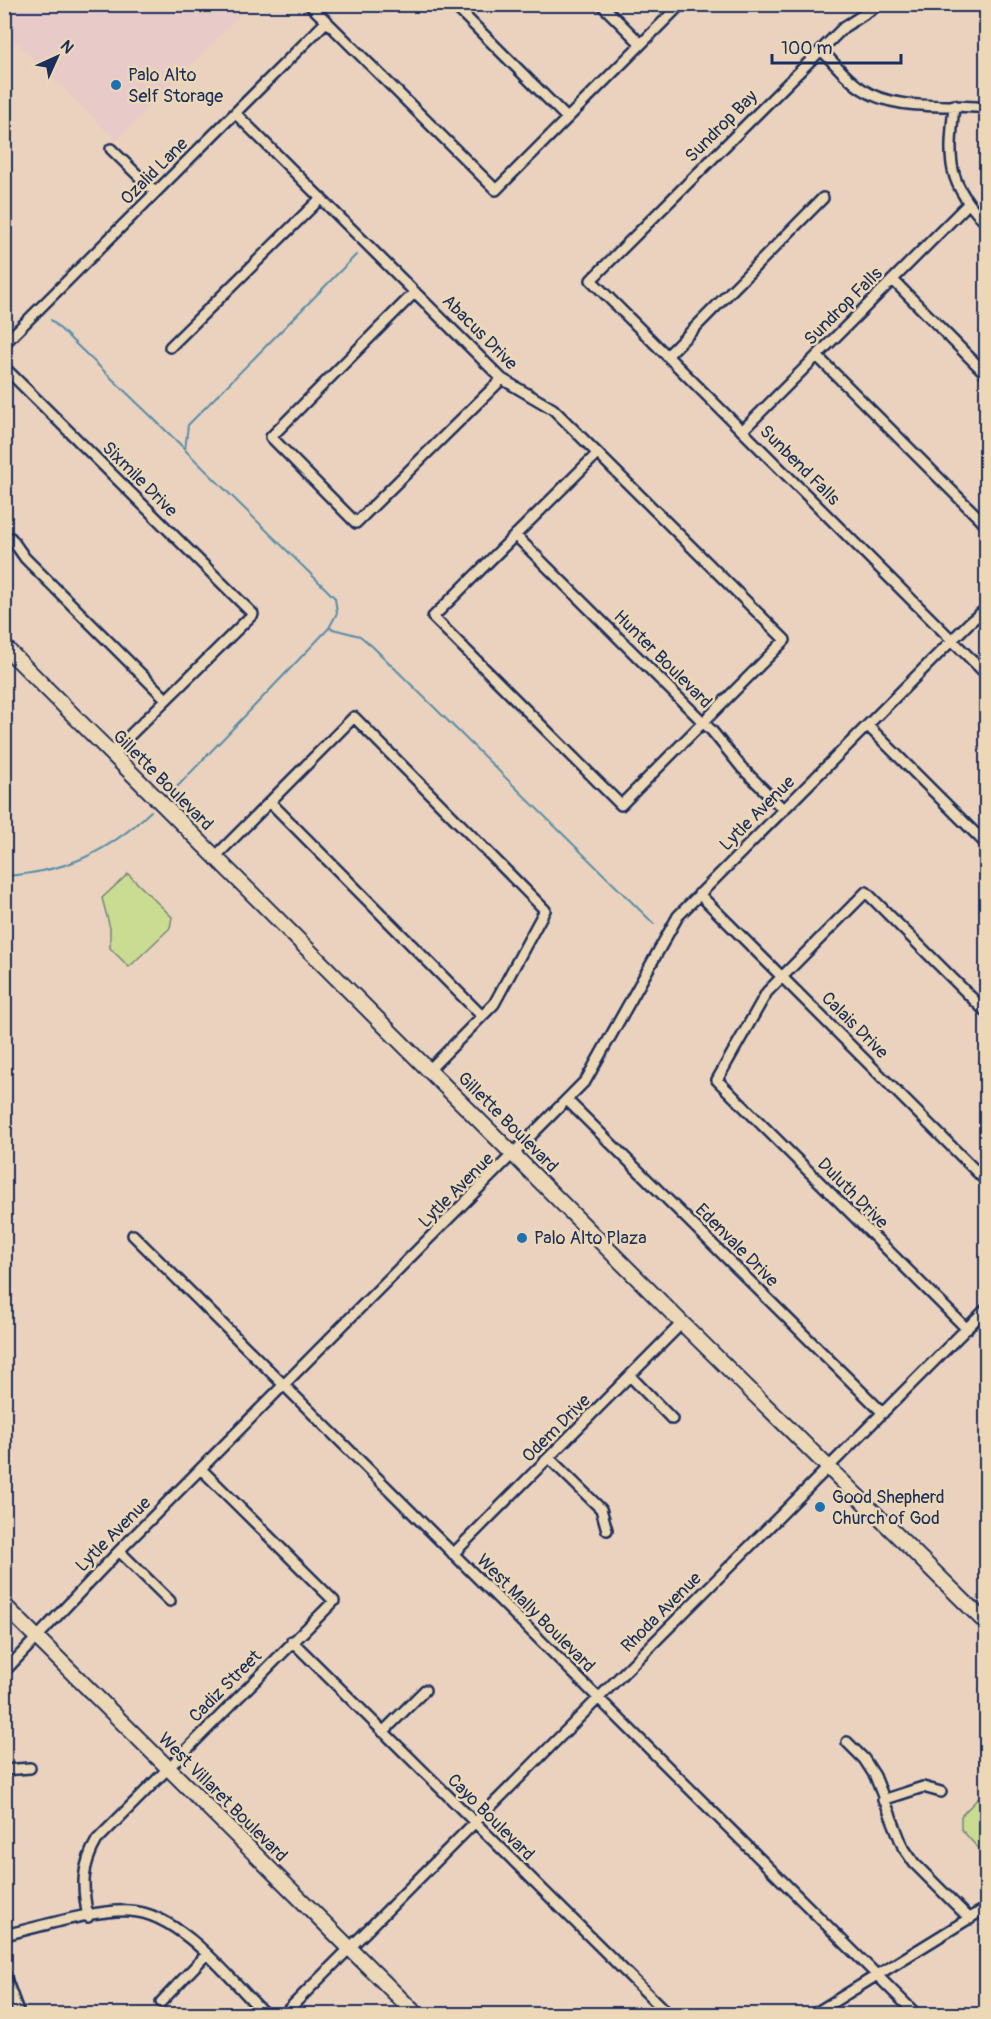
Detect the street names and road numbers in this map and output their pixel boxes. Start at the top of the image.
street label: Sundrop Bay [680,85,763,167]
street label: Ozalid Lane [116,133,193,210]
street label: Sundrop Falls [799,262,887,350]
street label: Abacus Drive [437,290,522,375]
street label: Sunbend Falls [754,420,845,511]
street label: Sixmile Drive [97,437,182,522]
street label: Hunter Boulevard [608,605,717,714]
street label: Gillette Boulevard [107,725,218,836]
street label: Lytle Avenue [715,771,800,856]
street label: Calais Drive [816,987,893,1064]
street label: Gillette Boulevard [452,1067,563,1178]
street label: Lytle Avenue [414,1148,499,1233]
street label: Duluth Drive [812,1153,893,1234]
street label: Edenvale Drive [690,1199,783,1292]
street label: Odem Drive [517,1389,595,1467]
street label: Lytle Avenue [71,1492,156,1577]
street label: West Mally Boulevard [472,1549,600,1677]
street label: Rhoda Avenue [616,1567,707,1658]
street label: Cadiz Street [184,1645,267,1728]
street label: West Villaret Boulevard [153,1728,292,1867]
street label: Cayo Boulevard [442,1769,539,1866]

